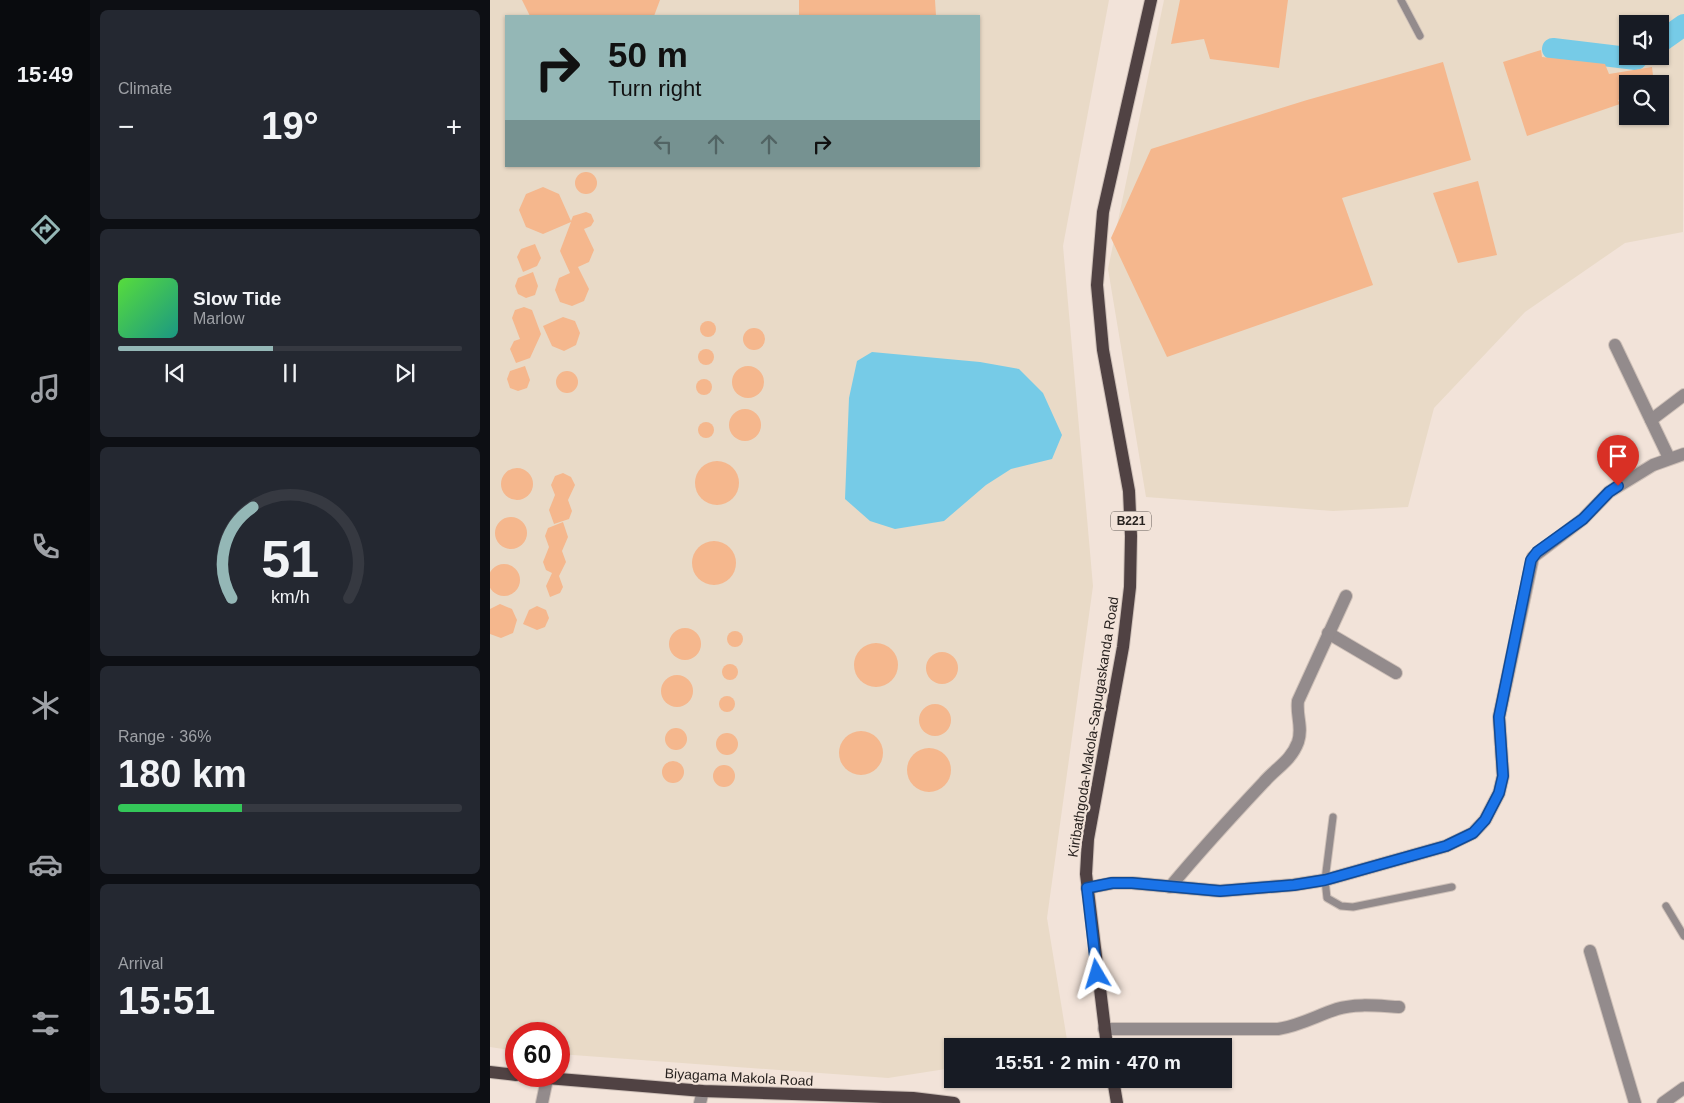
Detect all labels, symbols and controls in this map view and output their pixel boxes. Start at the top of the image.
map controls [1619,15,1669,125]
button: sound [1619,15,1669,65]
icon: right [525,35,590,100]
text: 50 m [608,35,688,74]
text: 15:49 [17,62,73,87]
button: search [1619,75,1669,125]
text: Turn right [608,76,701,101]
text: Climate [118,80,172,97]
text: 19° [261,105,319,147]
text: − [118,111,134,142]
text: + [446,111,462,142]
icon: left [649,130,677,158]
icon: ahead [702,130,730,158]
icon: ahead [755,130,783,158]
icon: right [808,130,836,158]
icon: directions [28,212,63,247]
text: Slow Tide [193,288,281,309]
text: Marlow [193,310,245,327]
icon: previous [161,359,189,387]
icon: pause [276,359,304,387]
icon: next [391,359,419,387]
icon: music [28,371,63,406]
pin [1597,435,1639,486]
icon: arrive [1604,442,1632,470]
road number: B221 [1111,512,1151,530]
icon: phone [28,529,63,564]
text: 51 [261,530,319,588]
text: km/h [271,587,309,607]
street label: Kiribathgoda-Makola-Sapugaskanda Road [1064,595,1122,859]
icon: climate [28,688,63,723]
text: Range · 36% [118,728,211,745]
text: 180 km [118,753,247,795]
icon: car [28,847,63,882]
position arrow [1070,947,1122,999]
text: Arrival [118,955,163,972]
text: 15:51 [118,980,215,1022]
icon: filters [28,1006,63,1041]
speed limit sign: 60 [505,1022,570,1087]
text: 15:51 · 2 min · 470 m [995,1052,1181,1073]
street label: Biyagama Makola Road [664,1065,814,1089]

